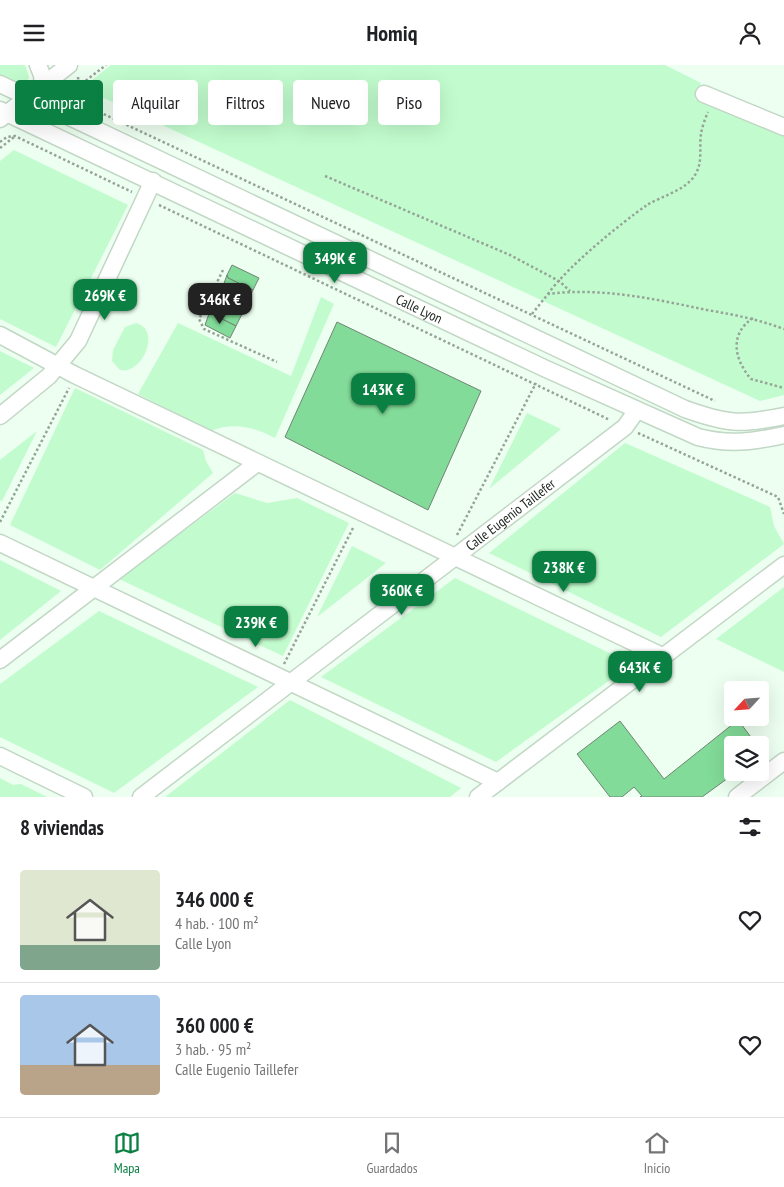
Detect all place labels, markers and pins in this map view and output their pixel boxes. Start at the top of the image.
pin: 349K € [294,241,376,284]
pin: 269K € [64,279,146,321]
pin: 346K € [179,283,261,325]
pin: 143K € [342,373,424,415]
pin: 238K € [523,551,605,593]
pin: 360K € [361,573,443,616]
pin: 239K € [215,605,297,648]
pin: 643K € [599,651,681,693]

